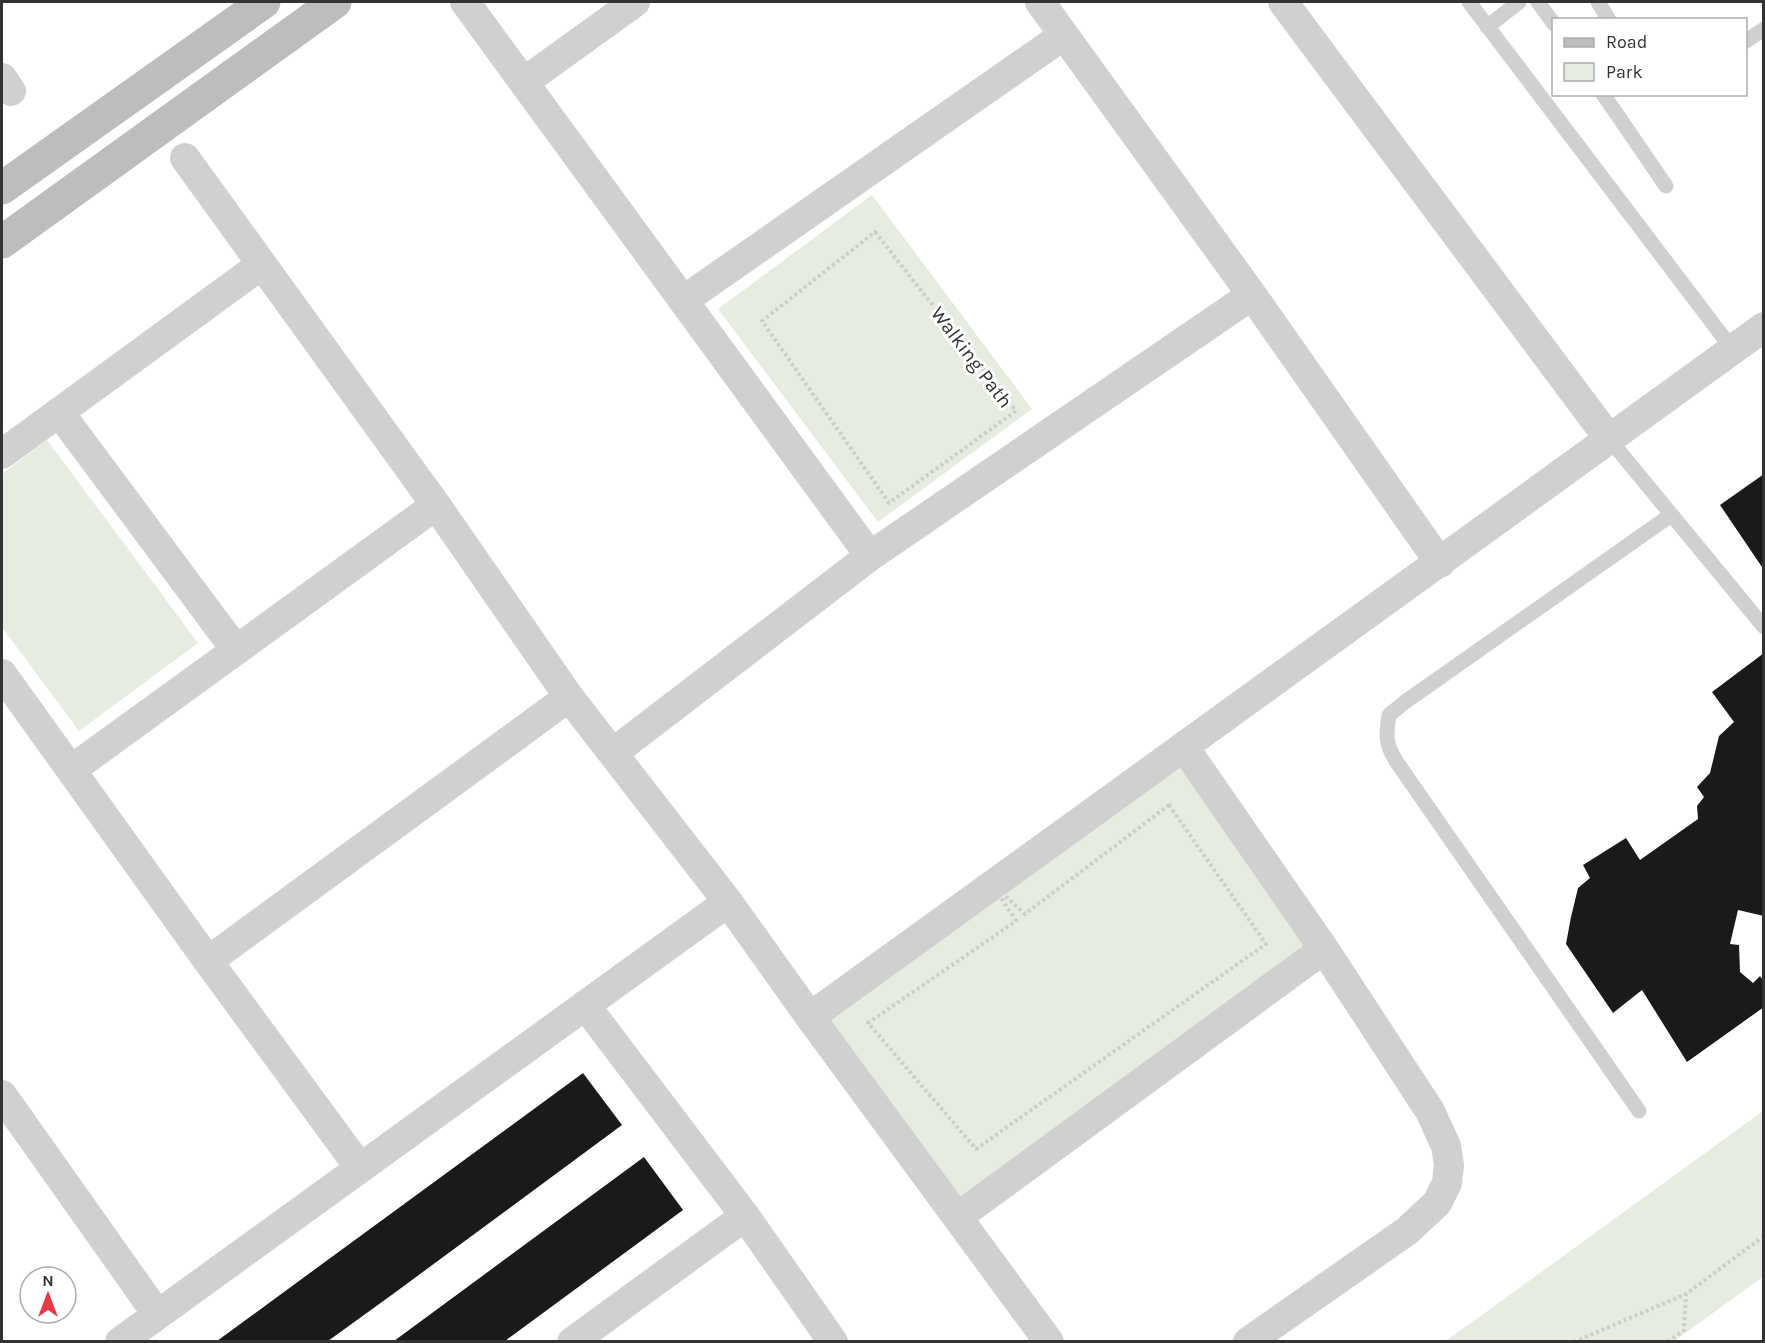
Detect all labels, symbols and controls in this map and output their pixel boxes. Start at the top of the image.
legend [1552,18,1747,96]
text: Road [1606,31,1647,53]
text: Park [1606,61,1643,83]
street label: Walking Path [926,302,1017,412]
north arrow [18,1265,78,1325]
text: N [42,1271,54,1290]

